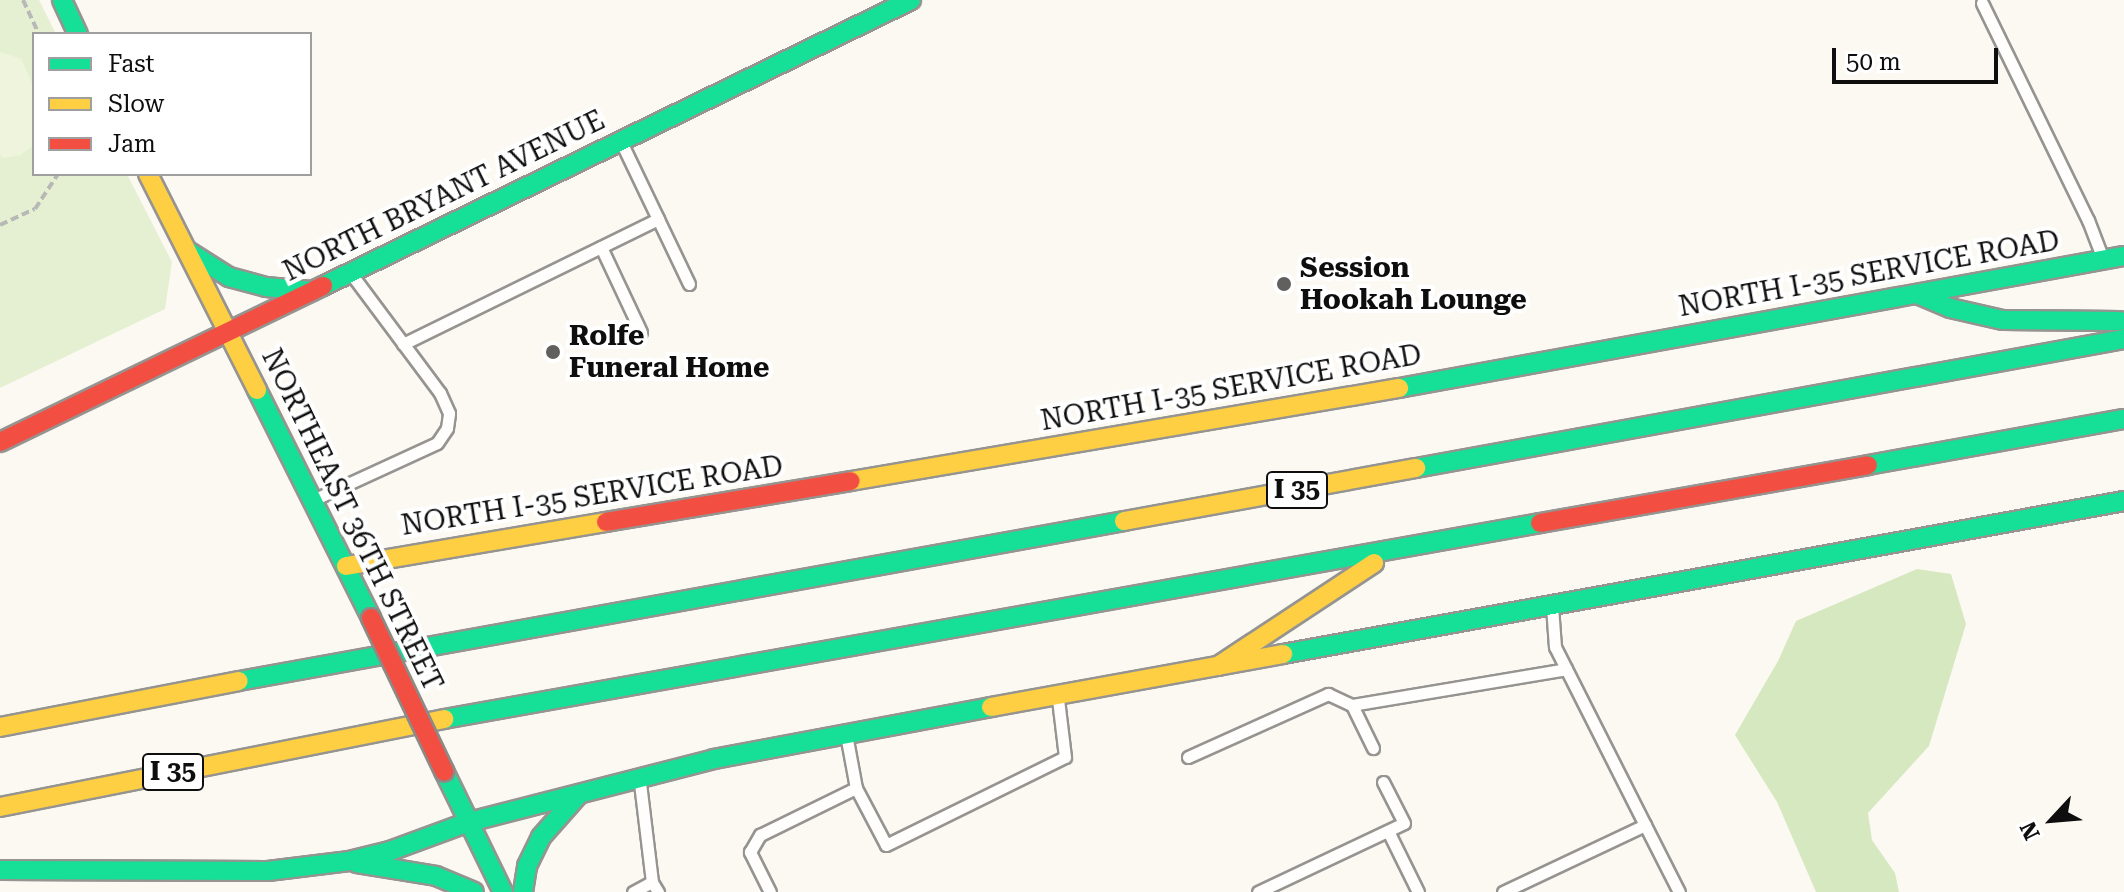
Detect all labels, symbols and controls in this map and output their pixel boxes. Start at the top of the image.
legend [32,32,312,176]
scale bar [1836,32,2002,82]
text: 50 m [1846,48,1901,76]
text: Fast [108,50,155,78]
text: Slow [108,90,164,118]
street label: NORTH BRYANT AVENUE [278,103,610,289]
text: Jam [108,130,156,158]
street label: NORTH I-35 SERVICE ROAD [1676,224,2062,324]
place label: Session Hookah Lounge [1300,251,1527,317]
marker: Session Hookah Lounge [1275,275,1293,293]
place label: Rolfe Funeral Home [569,319,770,385]
street label: NORTH I-35 SERVICE ROAD [1038,338,1424,438]
street label: NORTHEAST 36TH STREET [254,343,450,697]
marker: Rolfe Funeral Home [544,343,562,361]
street label: NORTH I-35 SERVICE ROAD [399,449,785,543]
road number: I 35 [1265,468,1329,512]
road number: I 35 [141,750,205,794]
north arrow [2012,780,2092,860]
text: N [2015,818,2045,844]

